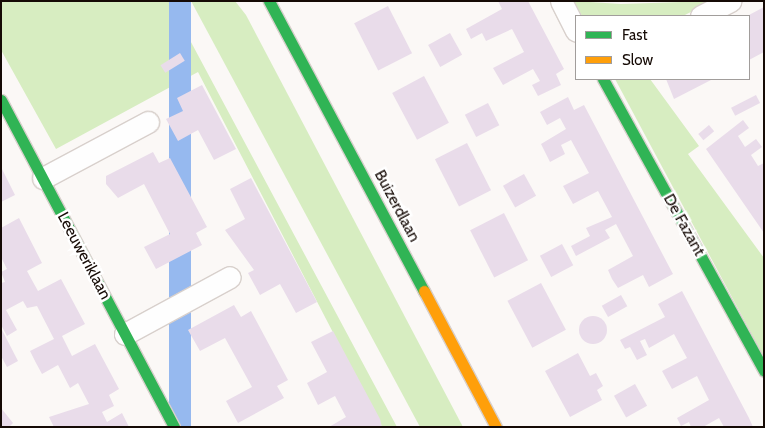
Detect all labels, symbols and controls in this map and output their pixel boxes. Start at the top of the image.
legend [575,15,750,80]
text: Fast [622,26,647,44]
text: Slow [622,51,653,69]
street label: Buizerdlaan [370,167,424,245]
street label: De Fazant [659,191,709,259]
street label: Leeuweriklaan [53,209,115,303]

